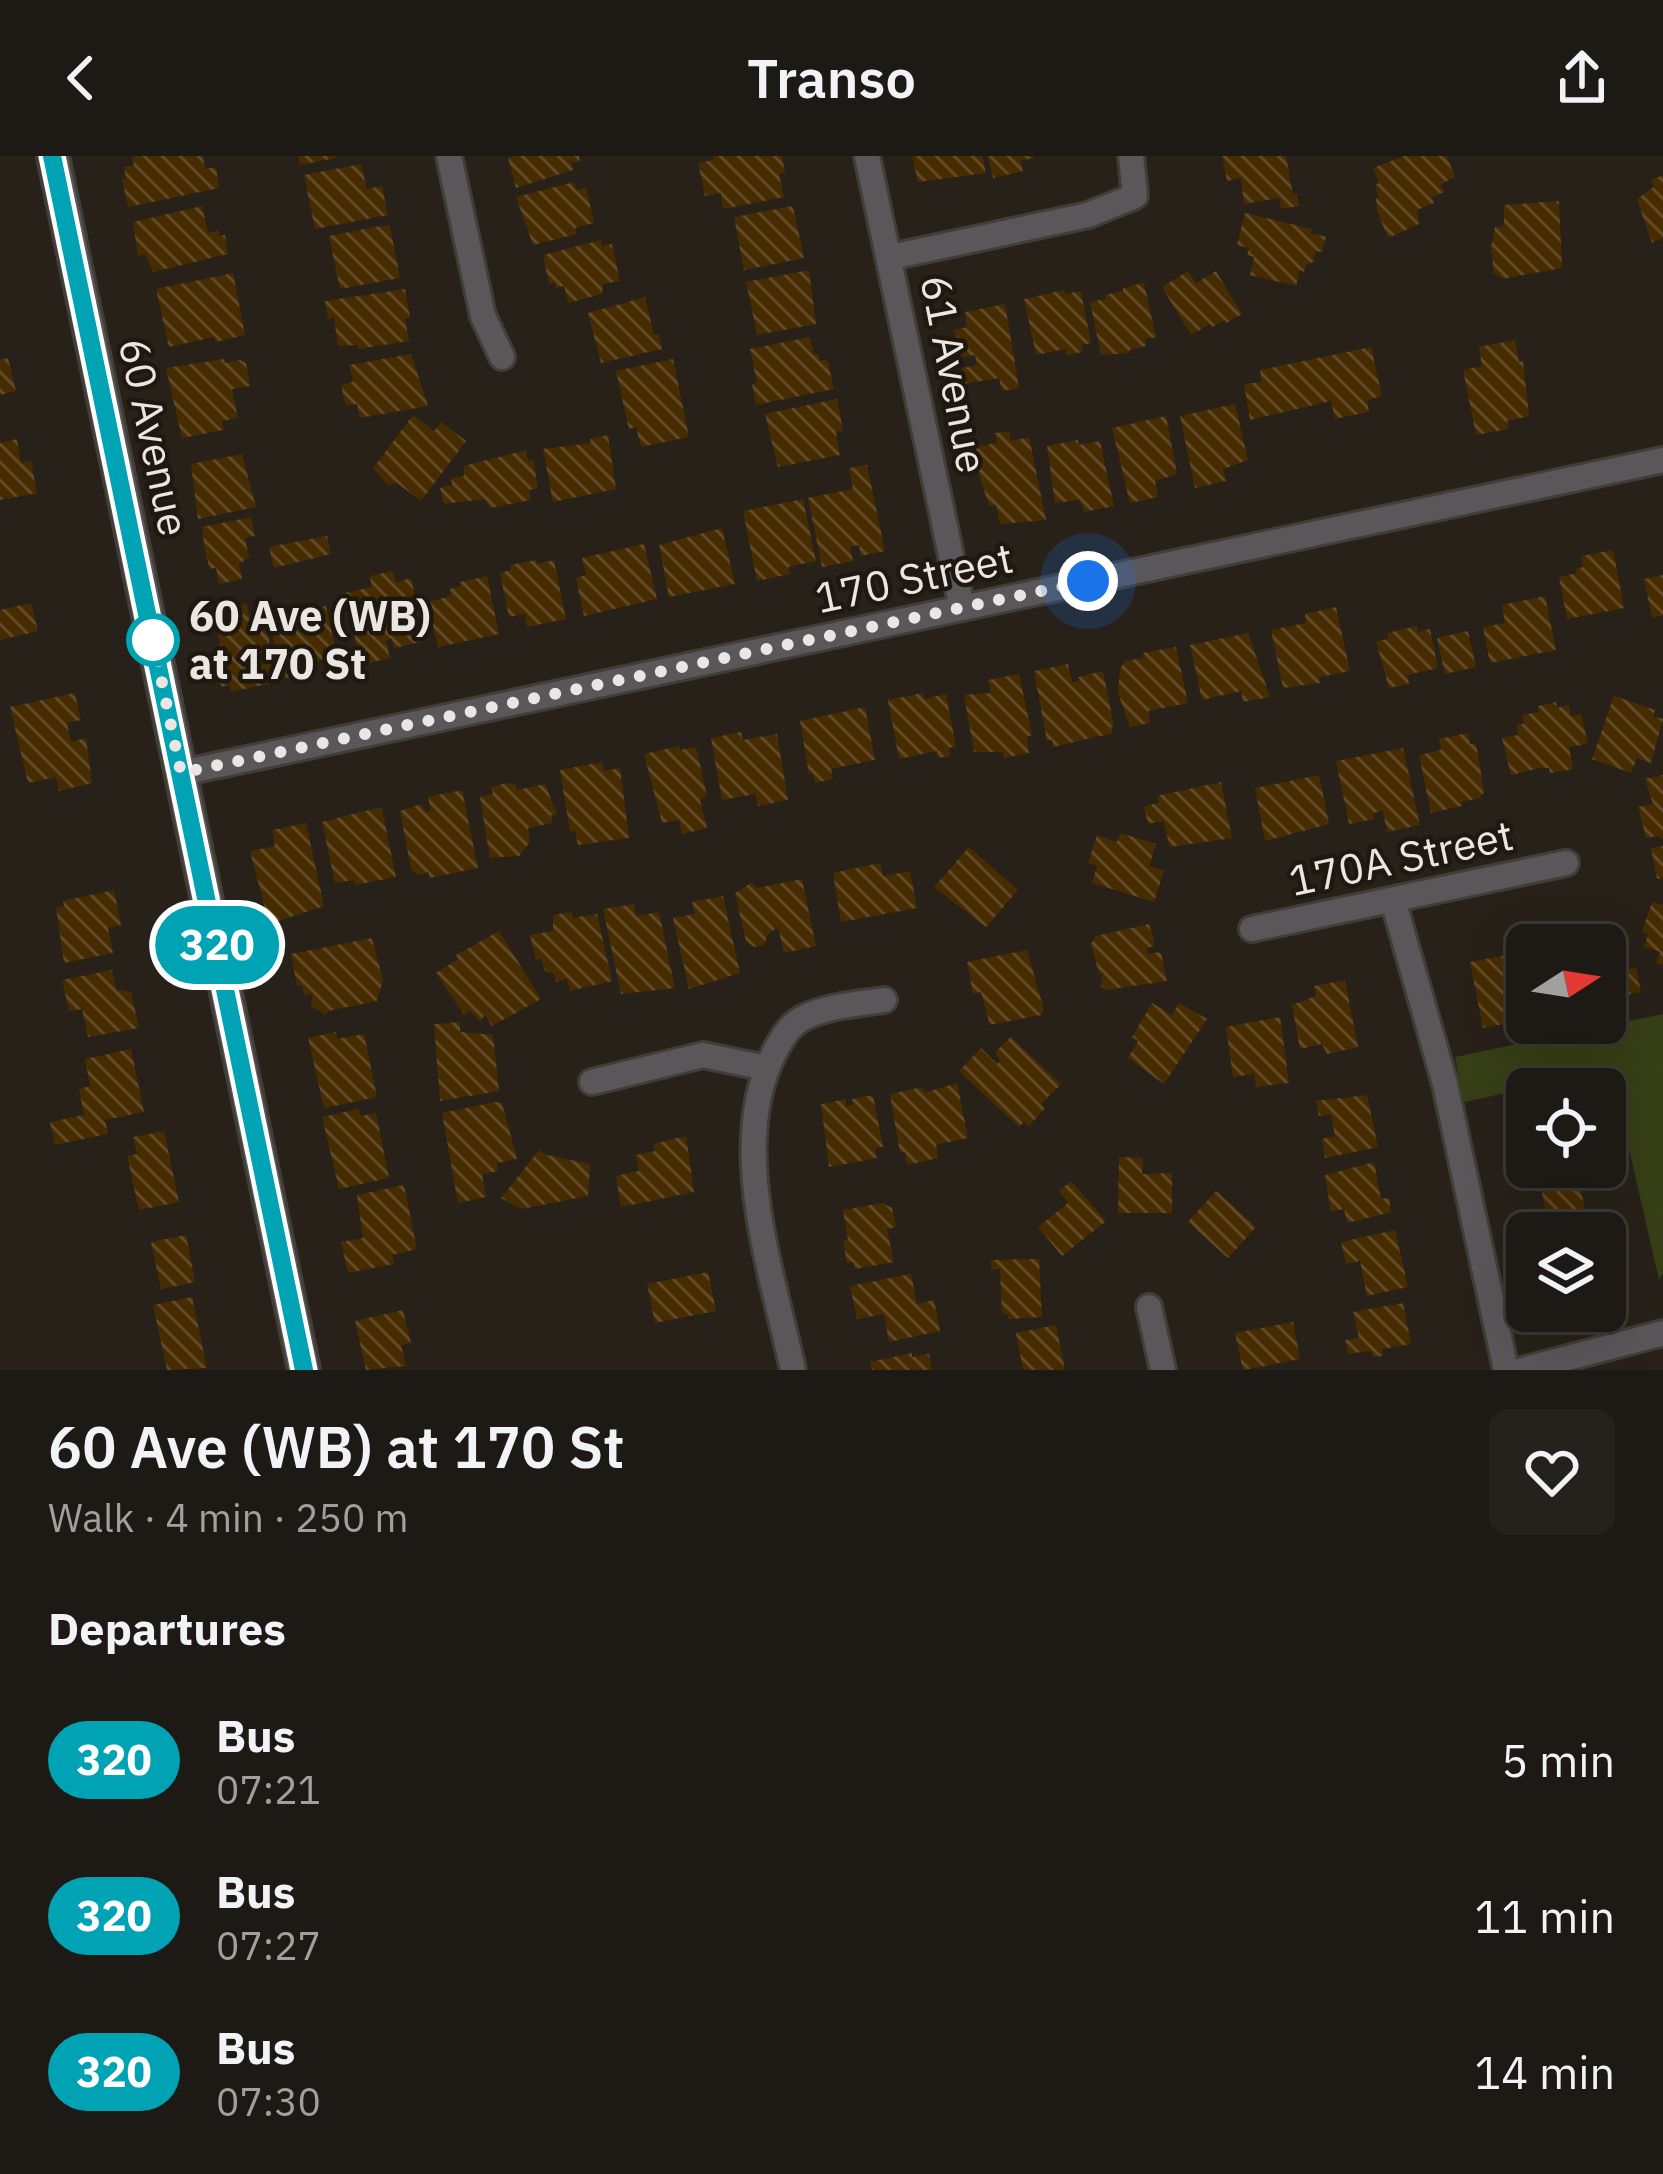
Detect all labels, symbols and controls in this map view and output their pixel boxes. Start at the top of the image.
text: Transo [747,43,916,113]
icon: back [48,45,114,111]
icon: share [1549,45,1615,111]
street label: 61 Avenue [908,270,1001,478]
street label: 60 Avenue [107,333,202,541]
street label: 170 Street [810,530,1018,625]
your location [1058,551,1118,611]
place label: 60 Ave (WB) at 170 St [189,588,431,691]
marker: 60 Ave (WB) at 170 St [128,615,178,665]
street label: 170A Street [1284,807,1518,908]
line badge: 320 [148,906,286,984]
text: 320 [179,917,255,972]
north arrow [1506,924,1626,1044]
map controls [1506,924,1626,1332]
button: locate [1506,1068,1626,1188]
button: layers [1506,1212,1626,1332]
button: heart [1489,1409,1615,1535]
text: 60 Ave (WB) at 170 St [48,1410,625,1484]
text: Walk · 4 min · 250 m [48,1492,409,1543]
text: Departures [48,1599,286,1657]
text: Bus [216,1706,296,1764]
text: 5 min [1501,1731,1615,1789]
text: 320 [76,1732,152,1787]
text: 07:21 [216,1764,321,1815]
text: Bus [216,1862,296,1920]
text: 11 min [1474,1887,1615,1945]
text: 320 [76,1888,152,1943]
text: 07:27 [216,1920,321,1971]
text: Bus [216,2018,296,2076]
text: 14 min [1474,2043,1615,2101]
text: 320 [76,2044,152,2099]
text: 07:30 [216,2076,321,2127]

